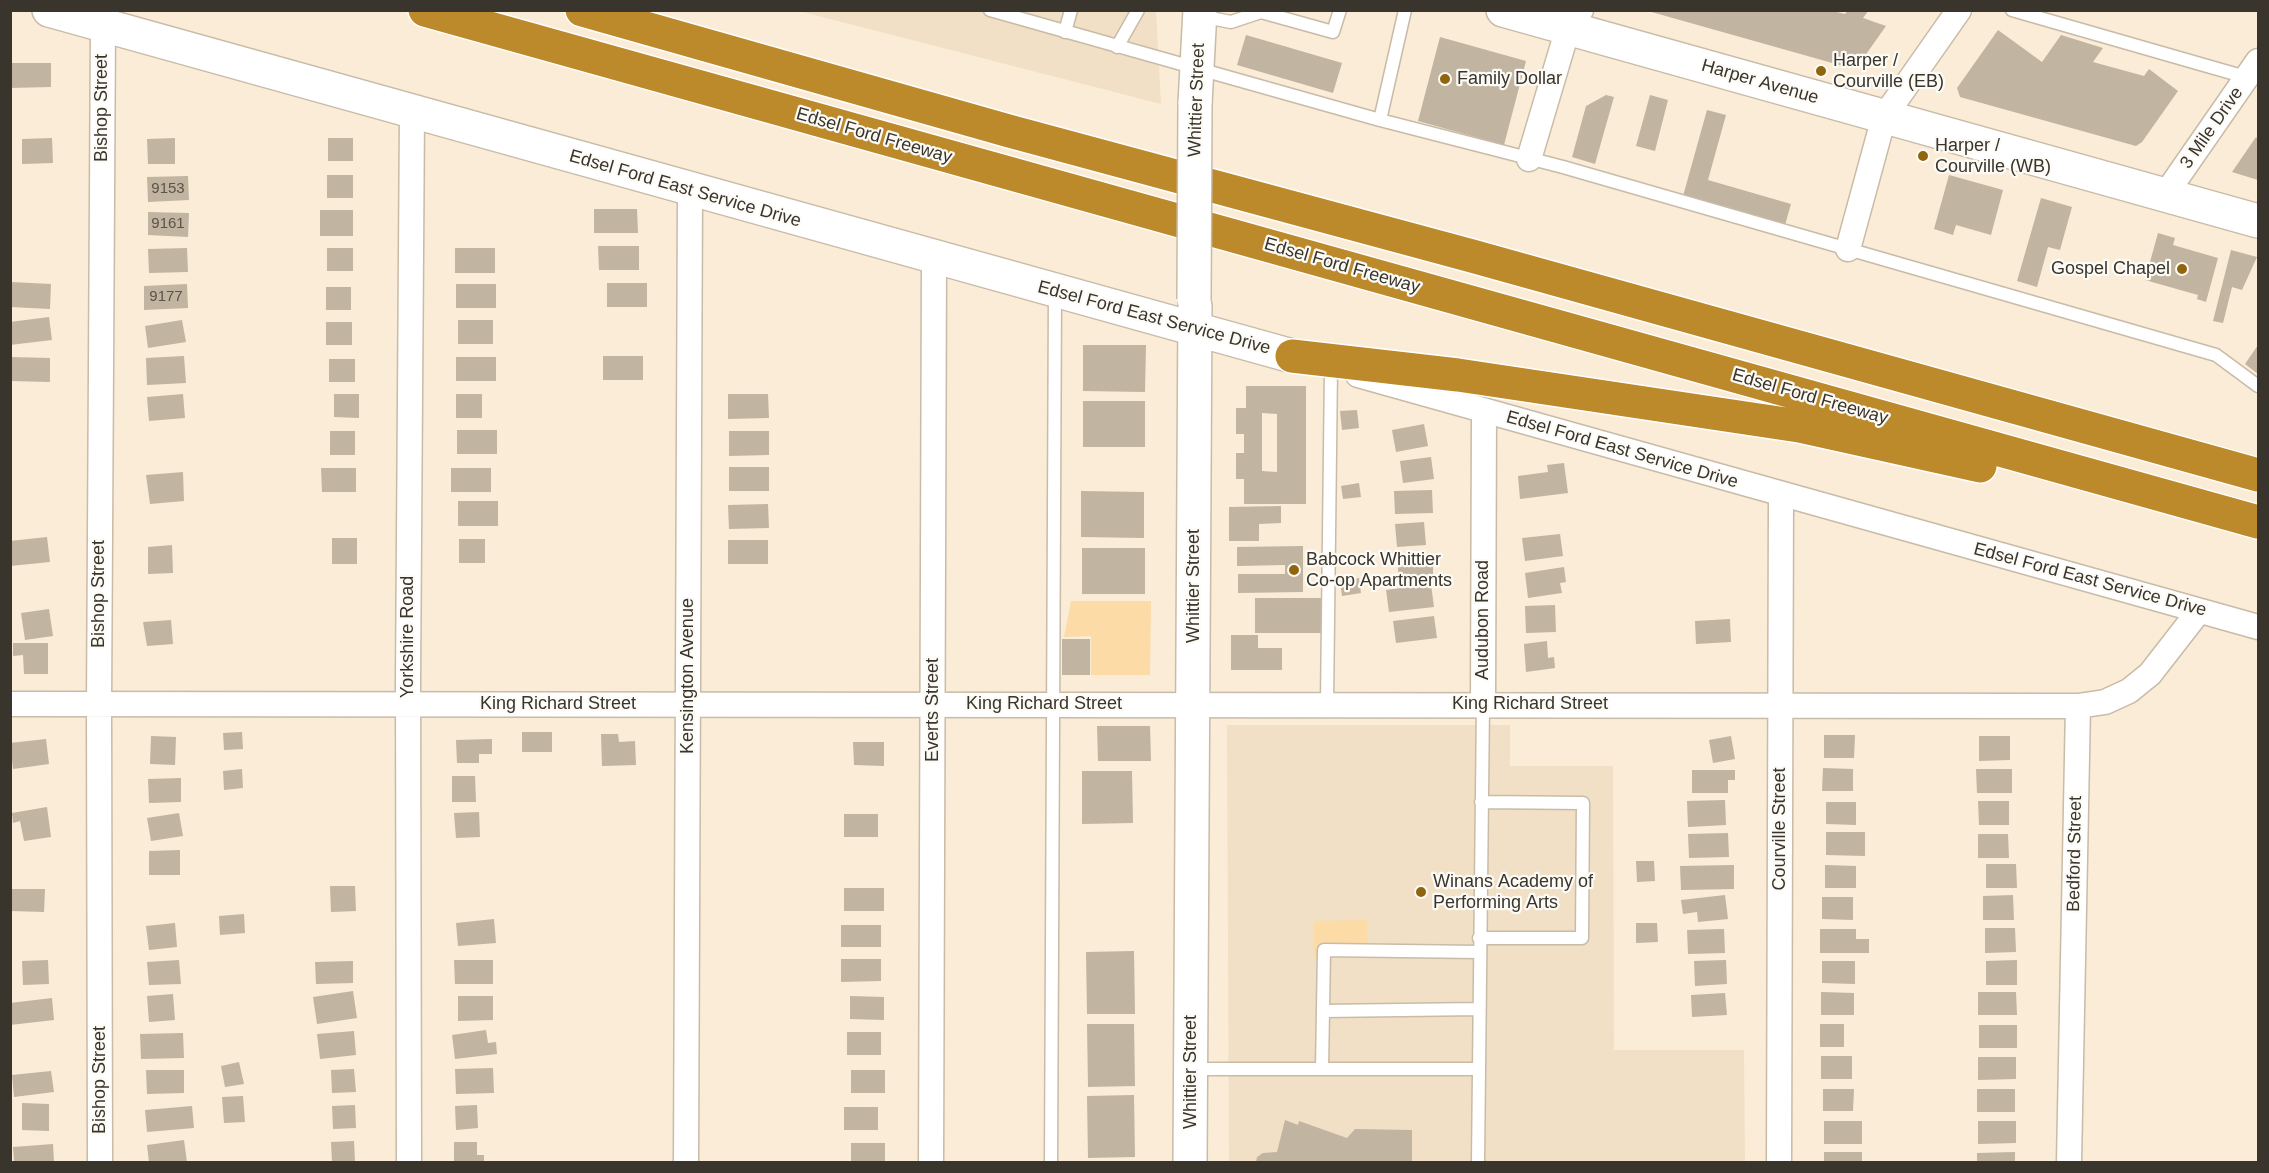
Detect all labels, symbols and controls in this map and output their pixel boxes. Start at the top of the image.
street label: Whittier Street [1184,43,1210,157]
place label: Harper / Courville (EB) [1833,50,1944,92]
street label: Bishop Street [91,54,113,162]
street label: Harper Avenue [1699,55,1821,109]
marker: Harper / Courville (EB) [1814,64,1828,78]
place label: Family Dollar [1457,68,1562,90]
marker: Family Dollar [1438,72,1452,86]
street label: 3 Mile Drive [2176,83,2248,173]
street label: Edsel Ford Freeway [794,103,954,169]
place label: Harper / Courville (WB) [1935,135,2051,178]
street label: Edsel Ford East Service Drive [567,146,803,232]
marker: Harper / Courville (WB) [1916,149,1930,163]
house number: 9153 [151,180,185,198]
house number: 9161 [151,215,185,233]
street label: Edsel Ford Freeway [1262,233,1422,299]
place label: Gospel Chapel [2051,258,2170,280]
marker: Gospel Chapel [2175,262,2189,276]
street label: Edsel Ford East Service Drive [1035,276,1273,360]
house number: 9177 [149,288,183,306]
street label: Edsel Ford Freeway [1730,364,1890,430]
street label: Edsel Ford East Service Drive [1504,407,1740,493]
street label: Whittier Street [1183,529,1205,643]
street label: Edsel Ford East Service Drive [1971,538,2209,622]
street label: Bishop Street [88,540,110,648]
place label: Babcock Whittier Co-op Apartments [1306,549,1452,592]
street label: Audubon Road [1472,560,1494,680]
marker: Babcock Whittier Co-op Apartments [1287,563,1301,577]
street label: Yorkshire Road [397,576,419,698]
street label: Kensington Avenue [677,598,699,754]
street label: Everts Street [922,658,944,762]
street label: King Richard Street [480,693,636,715]
street label: King Richard Street [966,693,1122,715]
street label: King Richard Street [1452,693,1608,715]
street label: Courville Street [1769,767,1791,891]
street label: Bedford Street [2063,796,2087,912]
place label: Winans Academy of Performing Arts [1433,871,1593,914]
marker: Winans Academy of Performing Arts [1414,885,1428,899]
street label: Whittier Street [1180,1015,1202,1129]
street label: Bishop Street [89,1026,111,1134]

